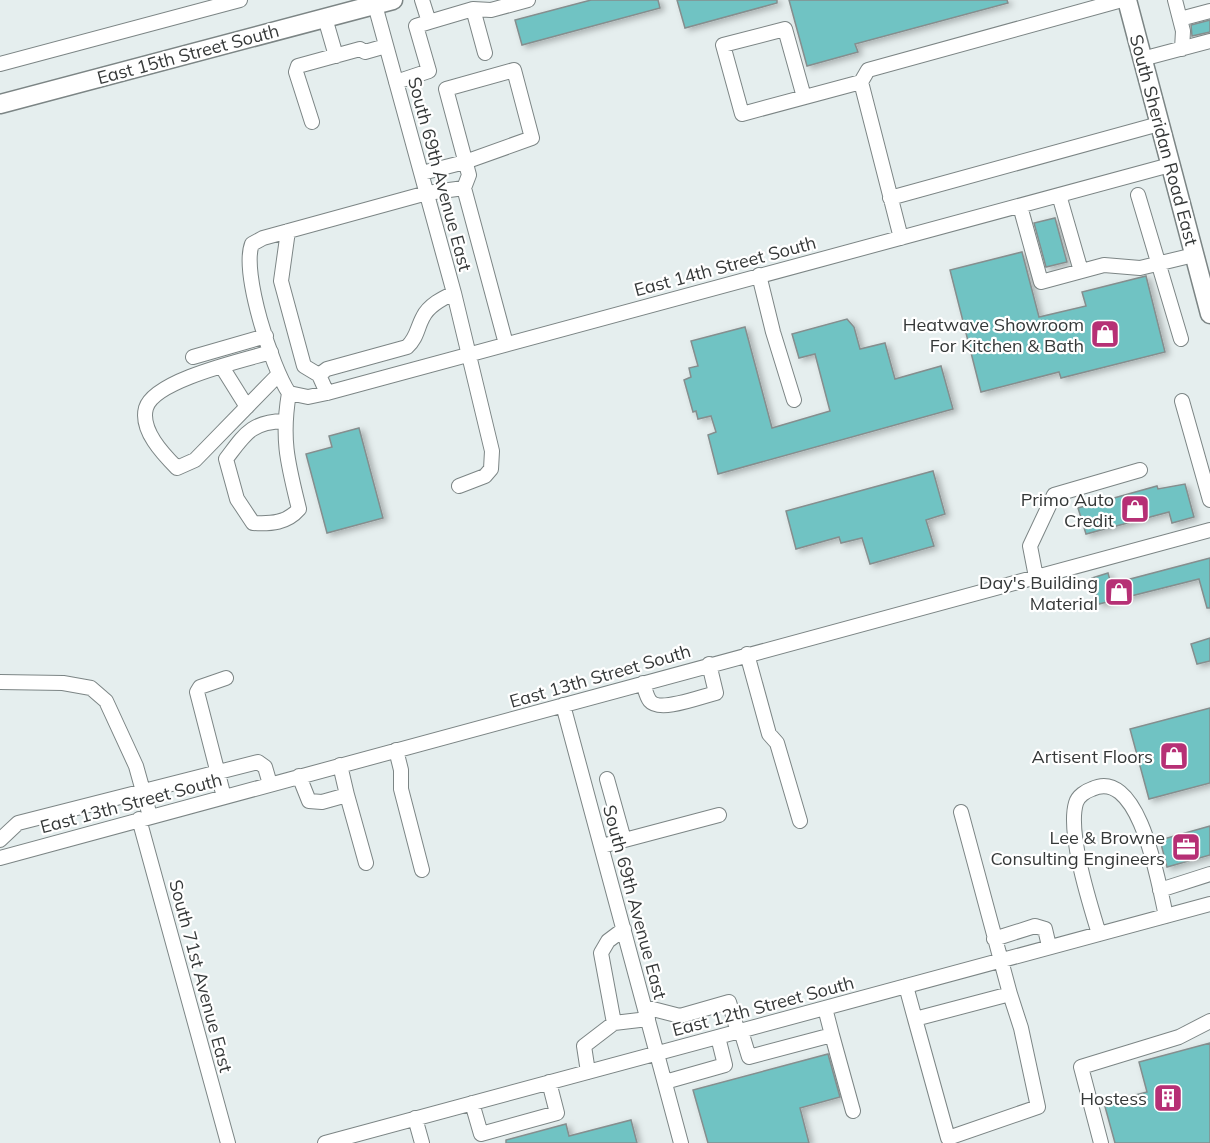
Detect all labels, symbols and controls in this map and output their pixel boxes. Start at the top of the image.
street label: East 15th Street South [94,19,282,89]
street label: South Sheridan Road East [1125,32,1203,248]
street label: South 69th Avenue East [403,74,477,274]
street label: East 14th Street South [631,231,819,301]
place label: Heatwave Showroom For Kitchen & Bath [903,313,1084,357]
shop icon: Heatwave Showroom For Kitchen & Bath [1089,318,1121,350]
place label: Primo Auto Credit [1021,488,1114,532]
shop icon: Primo Auto Credit [1119,493,1151,525]
place label: Day's Building Material [979,571,1098,615]
shop icon: Day's Building Material [1103,576,1135,608]
street label: East 13th Street South [507,639,693,713]
shop icon: Artisent Floors [1158,740,1190,772]
place label: Artisent Floors [1032,745,1153,768]
street label: East 13th Street South [37,768,225,838]
street label: South 69th Avenue East [598,802,672,1002]
place label: Lee & Browne Consulting Engineers [990,826,1165,870]
office icon: Lee & Browne Consulting Engineers [1170,831,1202,863]
street label: South 71st Avenue East [164,877,238,1075]
street label: East 12th Street South [669,971,857,1041]
building icon: Hostess [1152,1082,1184,1114]
place label: Hostess [1080,1087,1147,1110]

